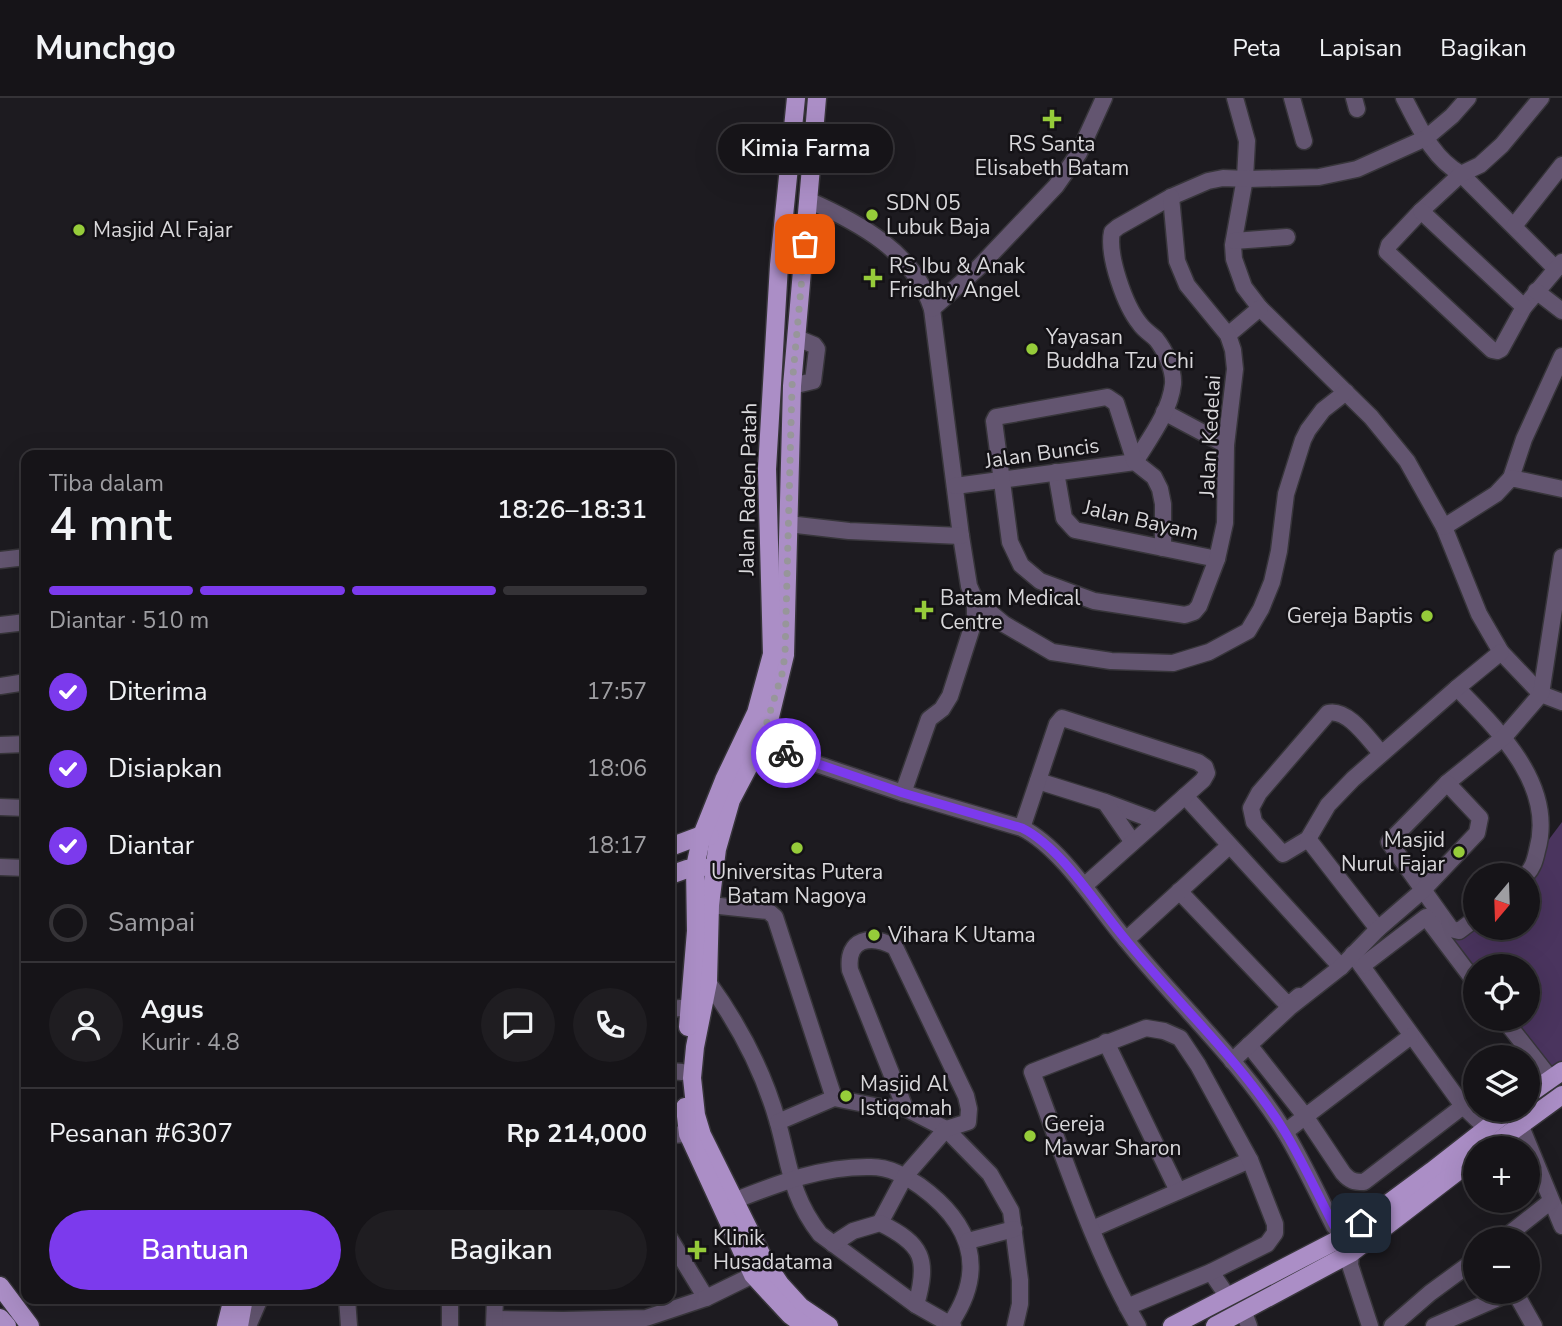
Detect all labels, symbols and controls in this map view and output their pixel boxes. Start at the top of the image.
text: Munchgo [35,26,176,71]
text: Peta [1232,32,1281,64]
text: Lapisan [1319,32,1402,64]
text: Bagikan [1440,32,1527,64]
marker: RS Santa Elisabeth Batam [1042,109,1062,129]
callout: Kimia Farma [718,125,892,174]
place label: RS Santa Elisabeth Batam [975,130,1129,182]
text: Kimia Farma [741,133,870,164]
place label: SDN 05 Lubuk Baja [886,189,990,241]
marker: SDN 05 Lubuk Baja [864,207,880,223]
pin [775,214,835,274]
place label: Masjid Al Fajar [93,216,233,244]
marker: Masjid Al Fajar [71,222,87,238]
icon: bag [786,225,824,263]
place label: RS Ibu & Anak Frisdhy Angel [889,252,1025,304]
marker: RS Ibu & Anak Frisdhy Angel [863,268,883,288]
place label: Yayasan Buddha Tzu Chi [1045,323,1194,375]
marker: Yayasan Buddha Tzu Chi [1024,341,1040,357]
street label: Jalan Kedelai [1193,374,1227,499]
street label: Jalan Raden Patah [732,402,764,577]
street label: Jalan Buncis [982,431,1101,475]
text: Tiba dalam [49,468,164,499]
text: 18:26–18:31 [497,492,647,527]
text: 4 mnt [49,493,172,556]
street label: Jalan Bayam [1080,493,1201,547]
place label: Batam Medical Centre [940,584,1081,636]
marker: Batam Medical Centre [914,600,934,620]
place label: Gereja Baptis [1287,602,1413,630]
text: Diantar · 510 m [49,605,209,636]
marker: Gereja Baptis [1419,608,1435,624]
icon: check [49,673,87,711]
text: Diterima [108,674,208,709]
text: 17:57 [587,676,647,707]
courier [751,718,821,788]
icon: bike [767,734,805,772]
icon: check [49,750,87,788]
text: Disiapkan [108,751,222,786]
text: 18:06 [587,753,647,784]
place label: Masjid Nurul Fajar [1341,826,1445,878]
icon: check [49,827,87,865]
text: Diantar [108,828,194,863]
text: 18:17 [587,830,647,861]
marker: Universitas Putera Batam Nagoya [789,840,805,856]
marker: Masjid Nurul Fajar [1451,844,1467,860]
place label: Universitas Putera Batam Nagoya [711,858,883,910]
north arrow [1463,863,1540,940]
map controls [1463,863,1540,1304]
text: Sampai [108,905,195,940]
place label: Vihara K Utama [887,921,1036,949]
marker: Vihara K Utama [866,927,882,943]
button: locate [1463,954,1540,1031]
button: person [49,988,123,1062]
button: chat [481,988,555,1062]
button: phone [573,988,647,1062]
text: Agus [141,992,204,1027]
text: Kurir · 4.8 [141,1027,240,1058]
button: layers [1463,1045,1540,1122]
place label: Masjid Al Istiqomah [860,1070,953,1122]
marker: Masjid Al Istiqomah [838,1088,854,1104]
place label: Gereja Mawar Sharon [1044,1110,1181,1162]
text: Pesanan #6307 [49,1116,233,1151]
text: Rp 214,000 [506,1116,647,1151]
marker: Gereja Mawar Sharon [1022,1128,1038,1144]
button: + [1463,1136,1540,1213]
pin [1331,1193,1391,1253]
icon: home [1342,1204,1380,1242]
button: Bantuan [49,1210,341,1290]
button: Bagikan [355,1210,647,1290]
place label: Klinik Husadatama [713,1224,833,1276]
button: − [1463,1227,1540,1304]
marker: Klinik Husadatama [687,1240,707,1260]

